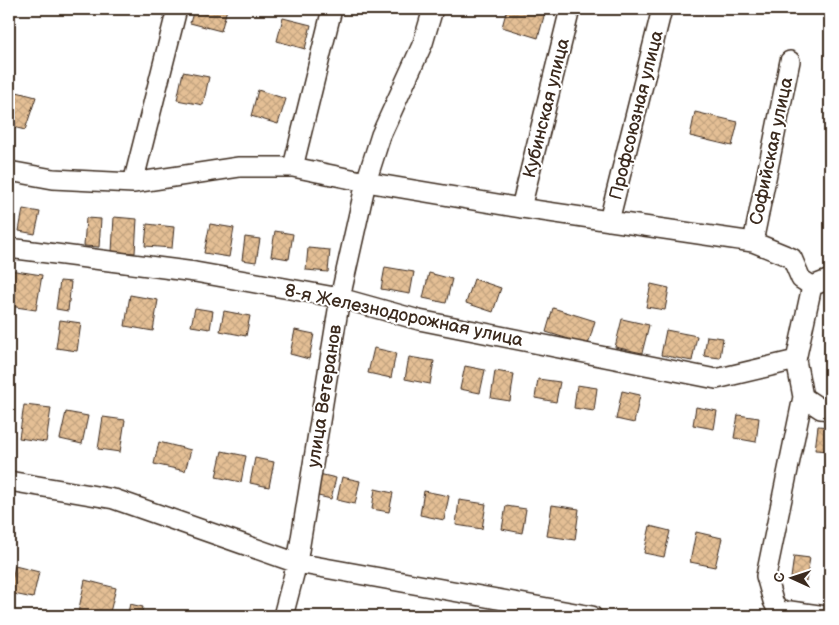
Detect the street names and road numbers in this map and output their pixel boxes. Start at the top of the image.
street label: Профсоюзная улица [605,28,668,202]
street label: Кубинская улица [519,36,574,180]
street label: Софийская улица [746,75,797,227]
street label: 8-я Железнодорожная улица [283,280,525,351]
street label: улица Ветеранов [303,323,346,469]

